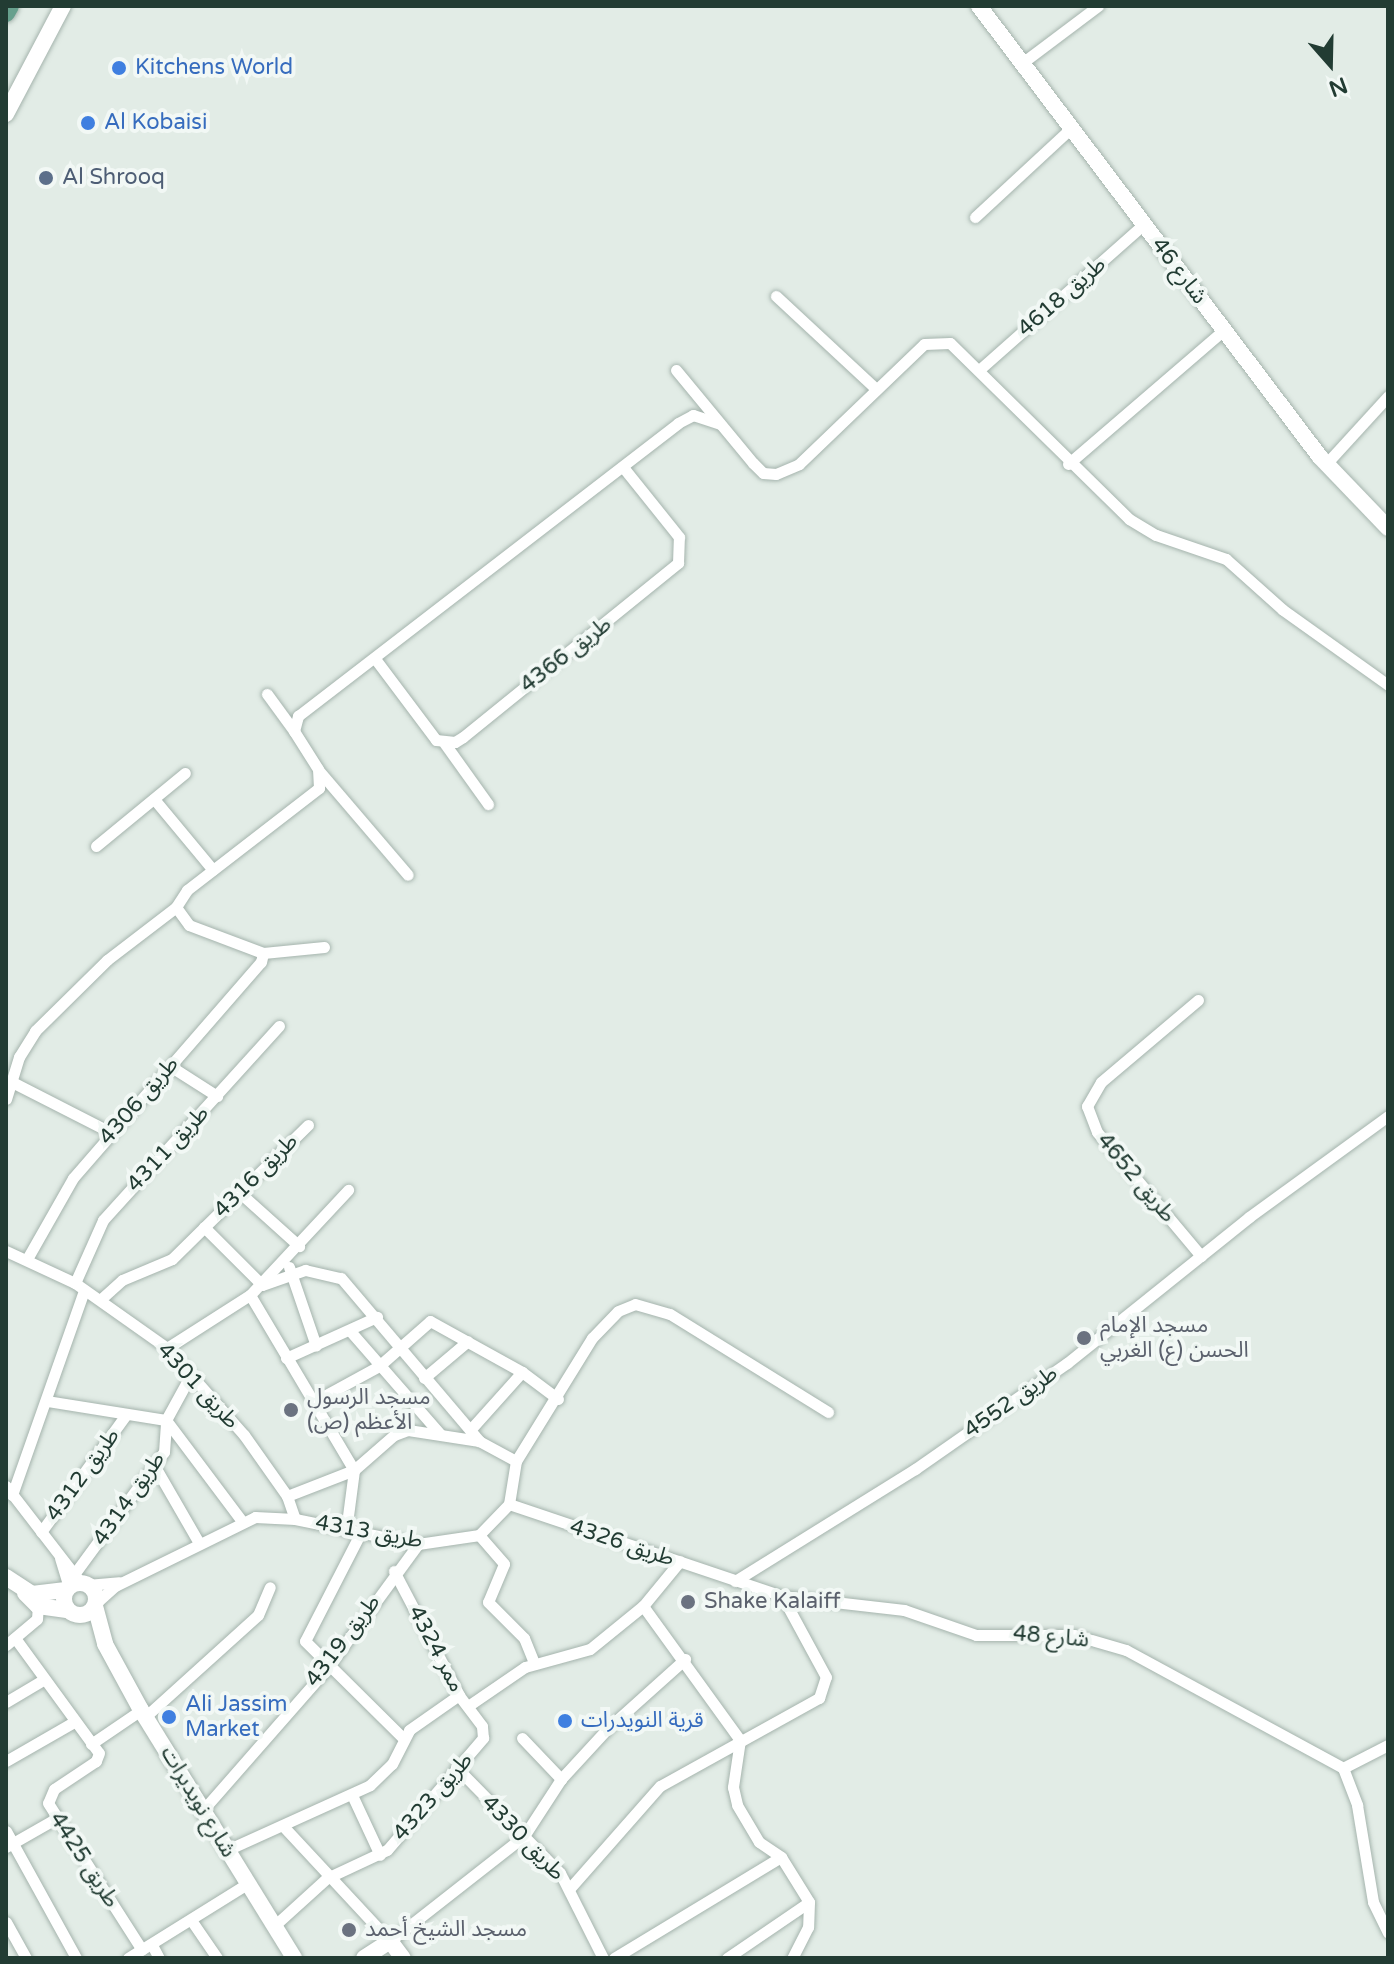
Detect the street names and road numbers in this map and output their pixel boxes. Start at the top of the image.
street label: شارع 46 [1146,233,1212,309]
street label: طريق 4618 [1012,252,1112,342]
street label: طريق 4366 [515,611,617,699]
street label: طريق 4306 [94,1051,184,1151]
street label: طريق 4311 [121,1100,215,1198]
street label: طريق 4316 [208,1128,304,1224]
street label: طريق 4652 [1091,1128,1181,1228]
street label: طريق 4301 [151,1337,245,1435]
street label: طريق 4552 [959,1360,1063,1444]
street label: طريق 4312 [40,1423,126,1527]
street label: طريق 4314 [87,1447,171,1551]
street label: طريق 4313 [313,1510,425,1554]
street label: طريق 4326 [566,1514,678,1572]
street label: طريق 4319 [300,1590,386,1692]
street label: ممر 4324 [402,1601,470,1697]
street label: شارع 48 [1012,1621,1090,1653]
street label: شارع نويديرات [154,1742,242,1862]
street label: طريق 4323 [388,1747,478,1847]
street label: طريق 4330 [476,1790,570,1886]
street label: طريق 4425 [43,1807,125,1913]

